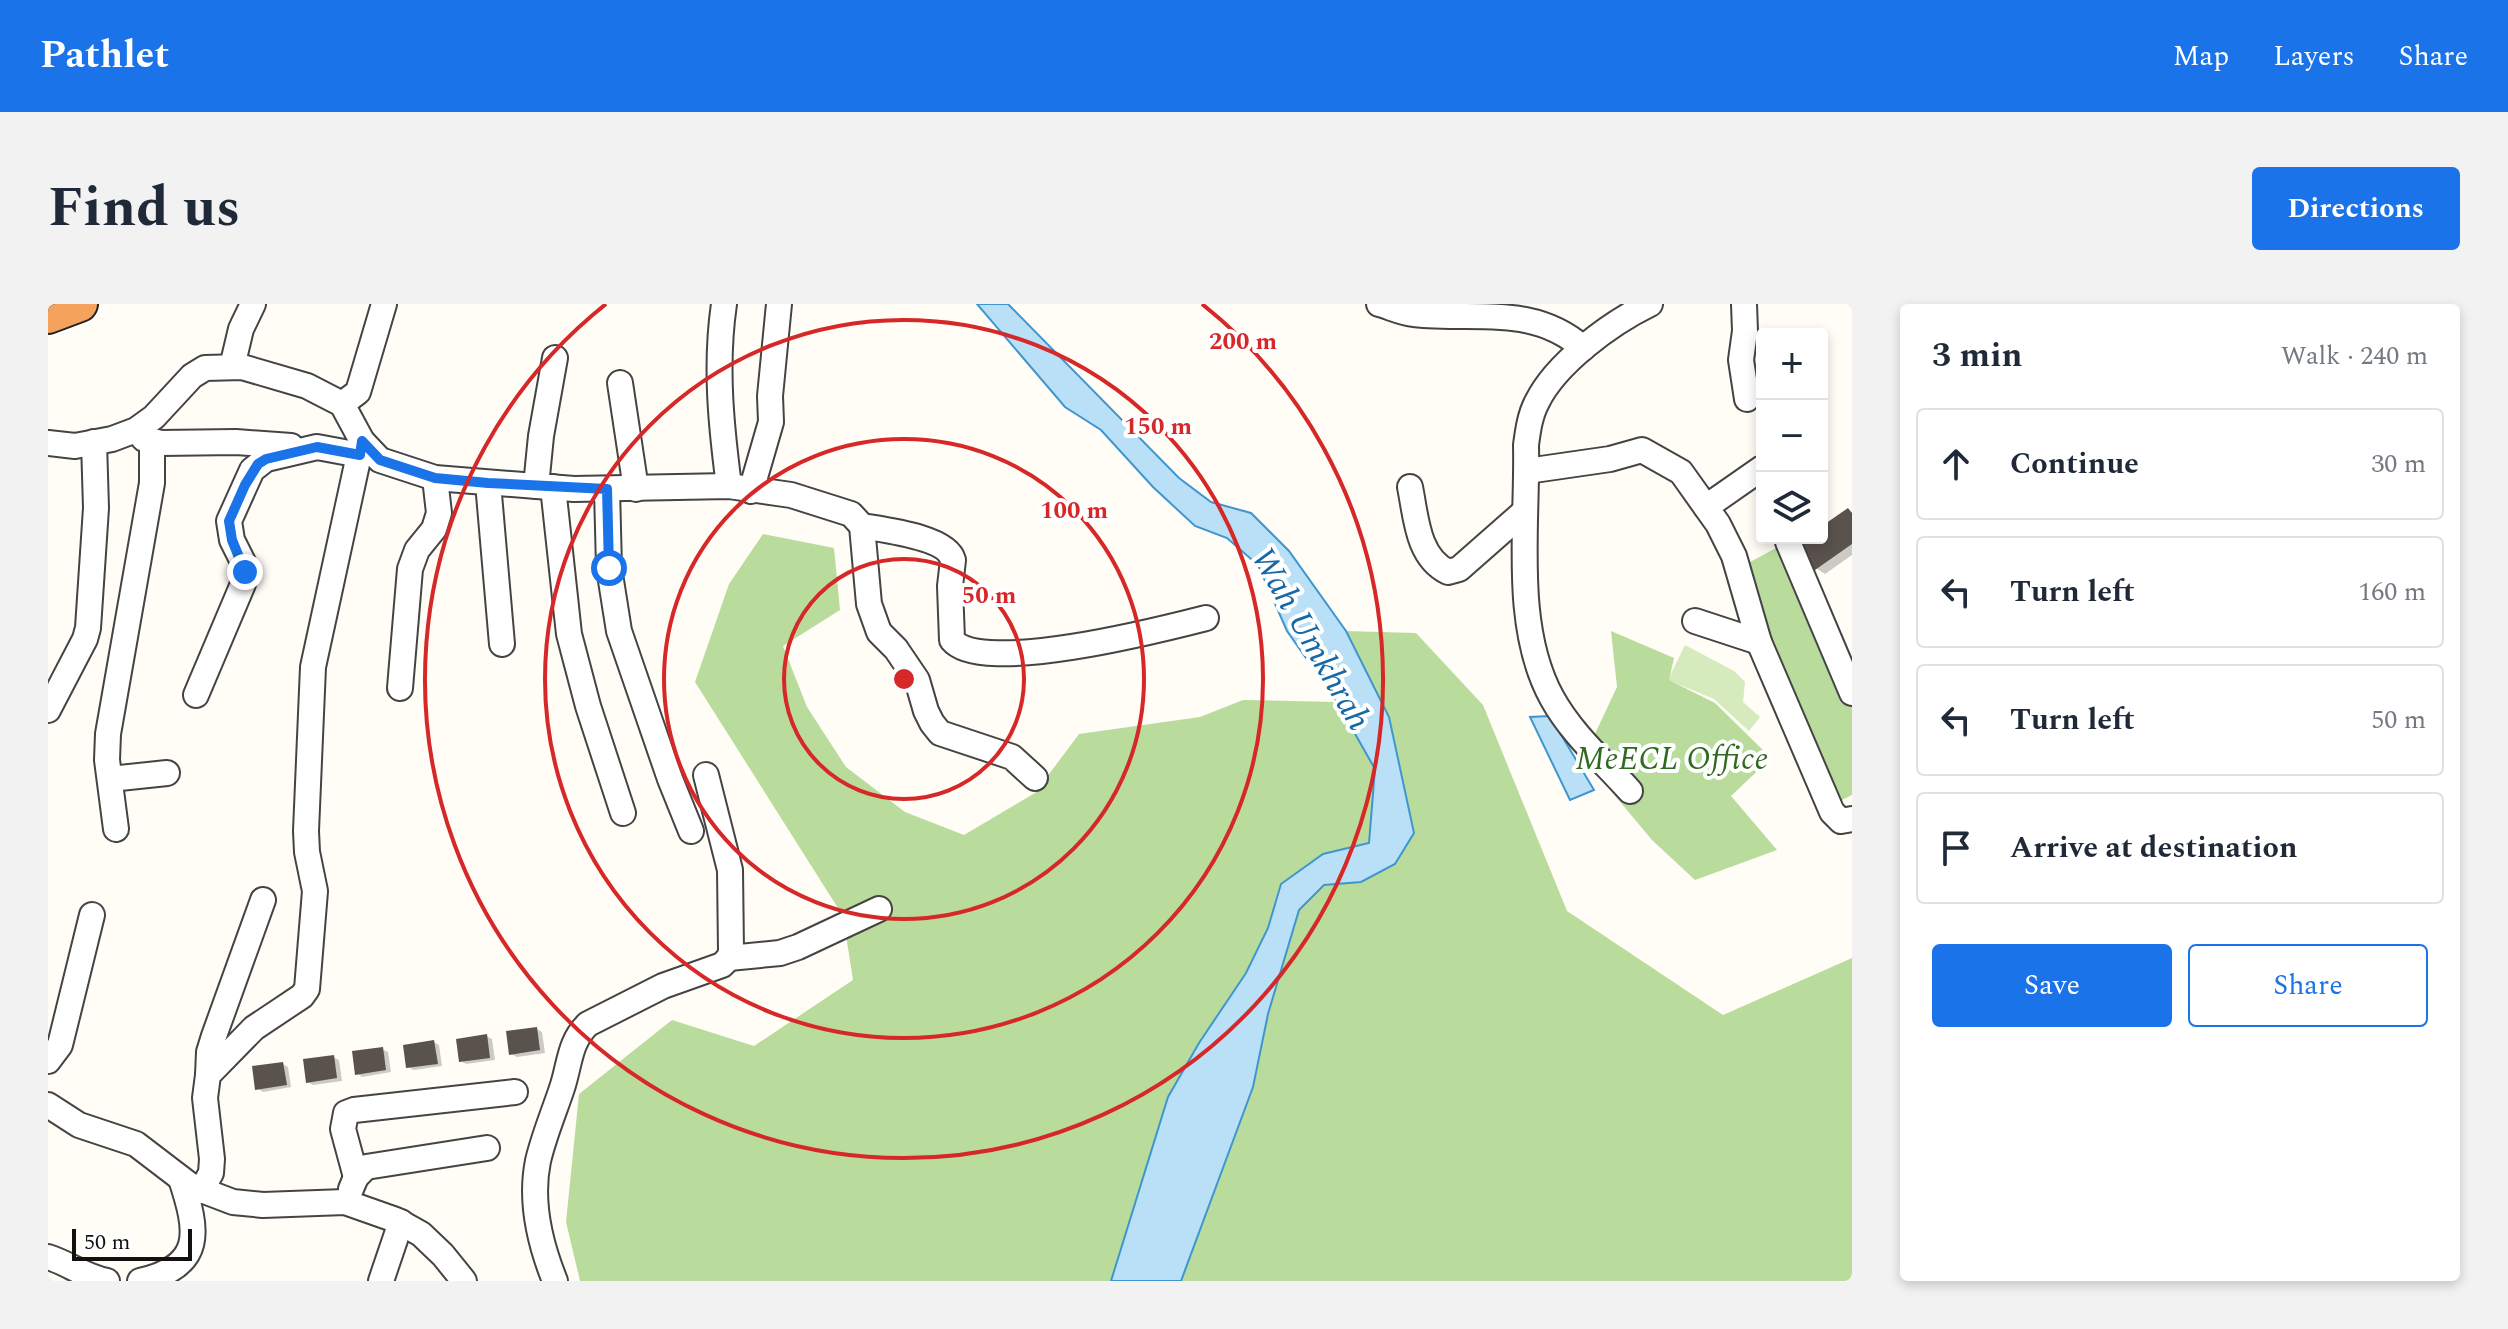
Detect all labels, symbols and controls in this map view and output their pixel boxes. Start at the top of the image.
text: Pathlet [40,27,169,85]
text: Map [2173,35,2229,78]
text: Layers [2273,35,2355,78]
text: Share [2399,35,2468,78]
text: Find us [48,166,241,251]
button: Directions [2252,167,2460,250]
text: 200 m [1209,324,1277,360]
map controls [1756,328,1828,544]
button: + [1756,328,1828,400]
text: 3 min [1932,330,2022,382]
text: Walk · 240 m [2281,336,2428,376]
button: − [1756,400,1828,472]
text: 150 m [1124,409,1192,445]
text: Continue [2010,441,2139,487]
icon: ahead [1934,442,1978,486]
text: 30 m [2371,444,2426,484]
button: layers [1756,472,1828,544]
text: 100 m [1040,493,1108,529]
water label: Wah Umkhrah [1237,537,1384,741]
route start [591,550,627,586]
route end [227,554,263,590]
text: Turn left [2010,569,2135,615]
icon: left [1934,570,1978,614]
text: 160 m [2358,572,2426,612]
text: 50 m [962,578,1017,614]
centre of rings [890,665,918,693]
text: Turn left [2010,697,2135,743]
icon: left [1934,698,1978,742]
text: 50 m [2371,700,2426,740]
park label: MeECL Office [1575,735,1769,784]
text: Arrive at destination [2010,825,2297,871]
icon: arrive [1934,826,1978,870]
button: Save [1932,944,2172,1027]
button: Share [2188,944,2428,1027]
scale bar [72,1225,192,1261]
text: 50 m [84,1226,130,1259]

